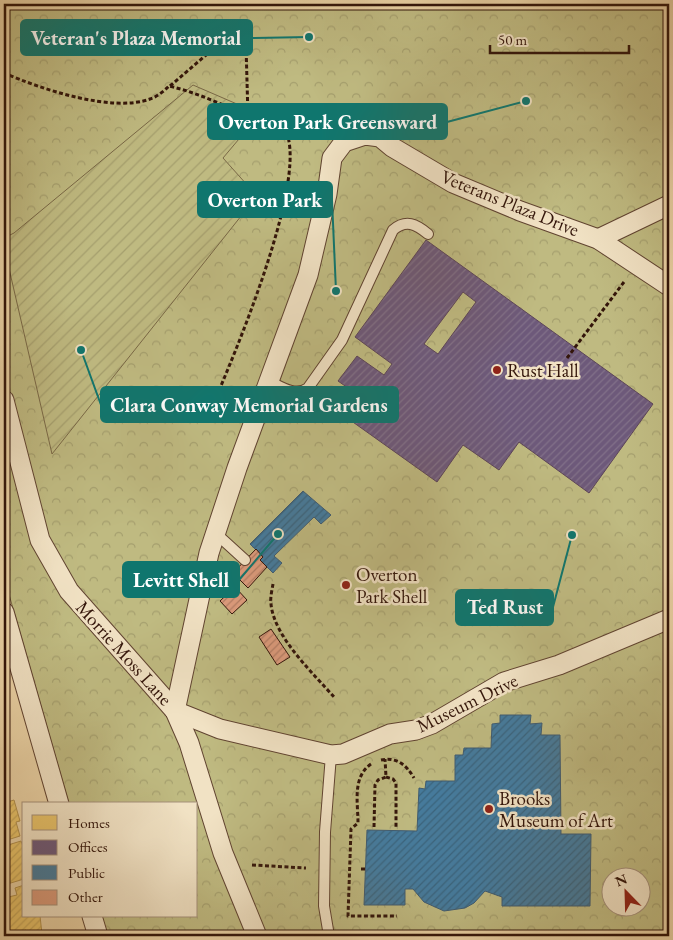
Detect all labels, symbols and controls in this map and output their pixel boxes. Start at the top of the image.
callout: Veteran's Plaza Memorial [21,20,252,55]
scale bar [490,22,629,54]
text: Veteran's Plaza Memorial [31,25,242,51]
text: 50 m [498,30,527,49]
callout: Overton Park Greensward [208,104,447,139]
text: Overton Park Greensward [219,109,437,135]
street label: Veterans Plaza Drive [437,164,583,242]
callout: Overton Park [198,182,332,217]
text: Overton Park [208,187,323,213]
place label: Rust Hall [507,358,579,383]
marker: Rust Hall [491,364,503,376]
callout: Clara Conway Memorial Gardens [101,387,398,422]
text: Clara Conway Memorial Gardens [110,392,388,418]
callout: Levitt Shell [123,562,239,597]
place label: Overton Park Shell [356,562,428,609]
text: Levitt Shell [133,567,229,593]
marker: Overton Park Shell [340,579,352,591]
callout: Ted Rust [456,590,553,625]
text: Ted Rust [467,594,544,620]
street label: Morrie Moss Lane [70,595,178,711]
street label: Museum Drive [412,668,522,738]
place label: Brooks Museum of Art [499,786,613,833]
legend [22,802,198,918]
marker: Brooks Museum of Art [483,803,495,815]
text: Homes [68,813,110,832]
text: Offices [68,837,108,856]
text: Public [68,863,105,882]
north arrow [600,868,650,918]
text: N [612,869,630,891]
text: Other [68,887,103,906]

